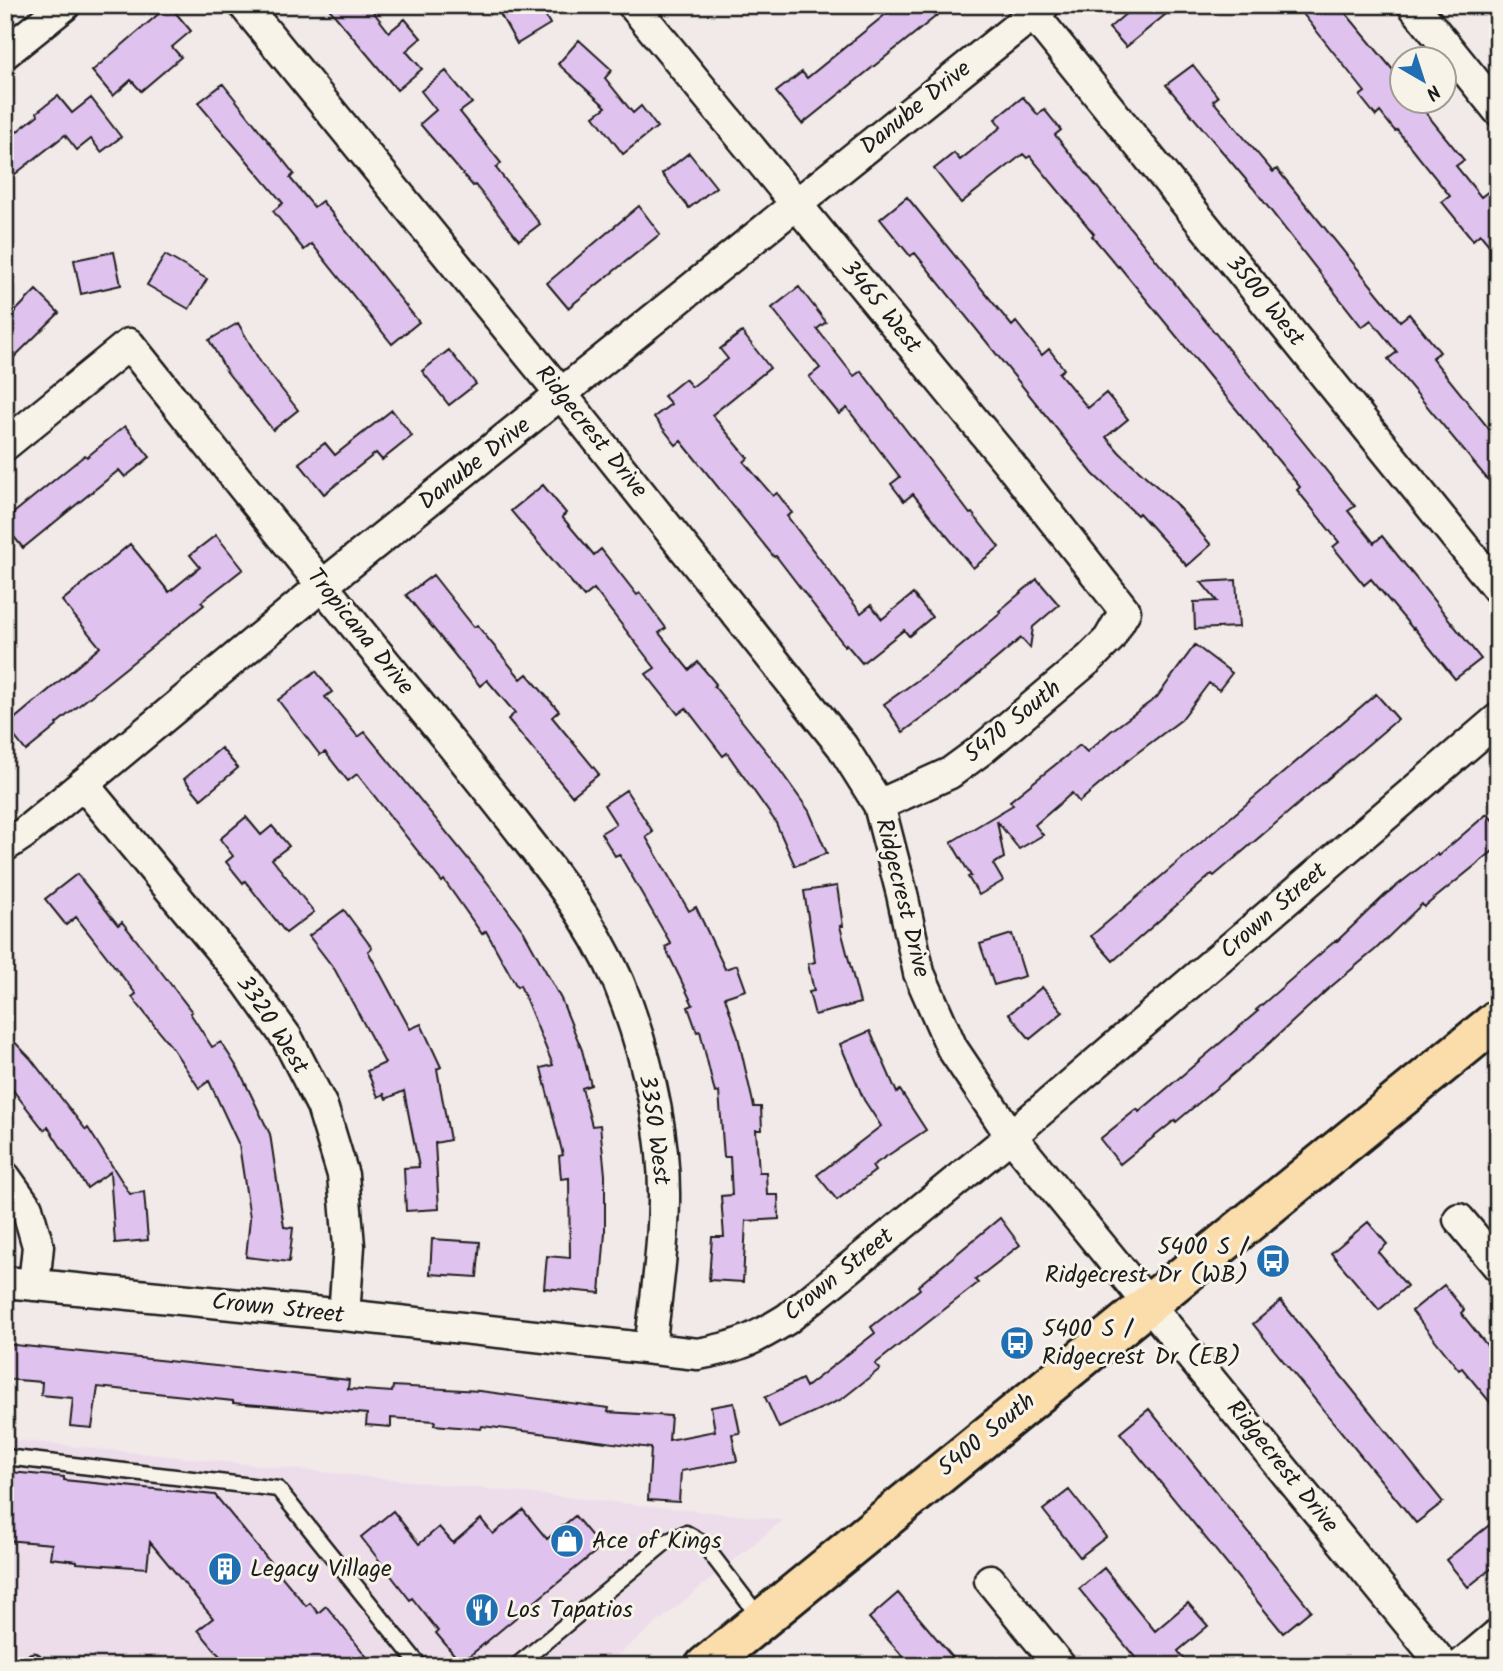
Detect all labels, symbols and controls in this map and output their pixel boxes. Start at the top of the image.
north arrow [1388,46,1458,116]
street label: Danube Drive [852,51,981,165]
text: N [1418,76,1447,107]
street label: 3500 West [1215,246,1315,356]
street label: 3465 West [831,251,932,363]
street label: Ridgecrest Drive [525,357,657,508]
street label: Danube Drive [410,407,540,521]
street label: Tropicana Drive [296,560,424,704]
street label: 5470 South [956,670,1070,774]
street label: Ridgecrest Drive [863,814,941,982]
street label: Crown Street [1211,852,1337,969]
street label: 3320 West [225,967,319,1083]
street label: 3350 West [627,1072,681,1188]
street label: Crown Street [775,1218,903,1332]
place label: 5400 S / Ridgecrest Dr (WB) [1045,1228,1249,1295]
bus stop icon: 5400 S / Ridgecrest Dr (WB) [1254,1242,1292,1280]
street label: Crown Street [210,1283,347,1335]
place label: 5400 S / Ridgecrest Dr (EB) [1042,1310,1241,1377]
bus stop icon: 5400 S / Ridgecrest Dr (EB) [998,1324,1036,1362]
street label: 5400 South [929,1383,1045,1487]
street label: Ridgecrest Drive [1216,1392,1348,1543]
shop icon: Ace of Kings [548,1522,586,1560]
place label: Ace of Kings [592,1522,722,1561]
building icon: Legacy Village [206,1550,244,1588]
place label: Legacy Village [250,1550,392,1589]
restaurant icon: Los Tapatios [463,1591,501,1629]
place label: Los Tapatios [506,1591,633,1630]

